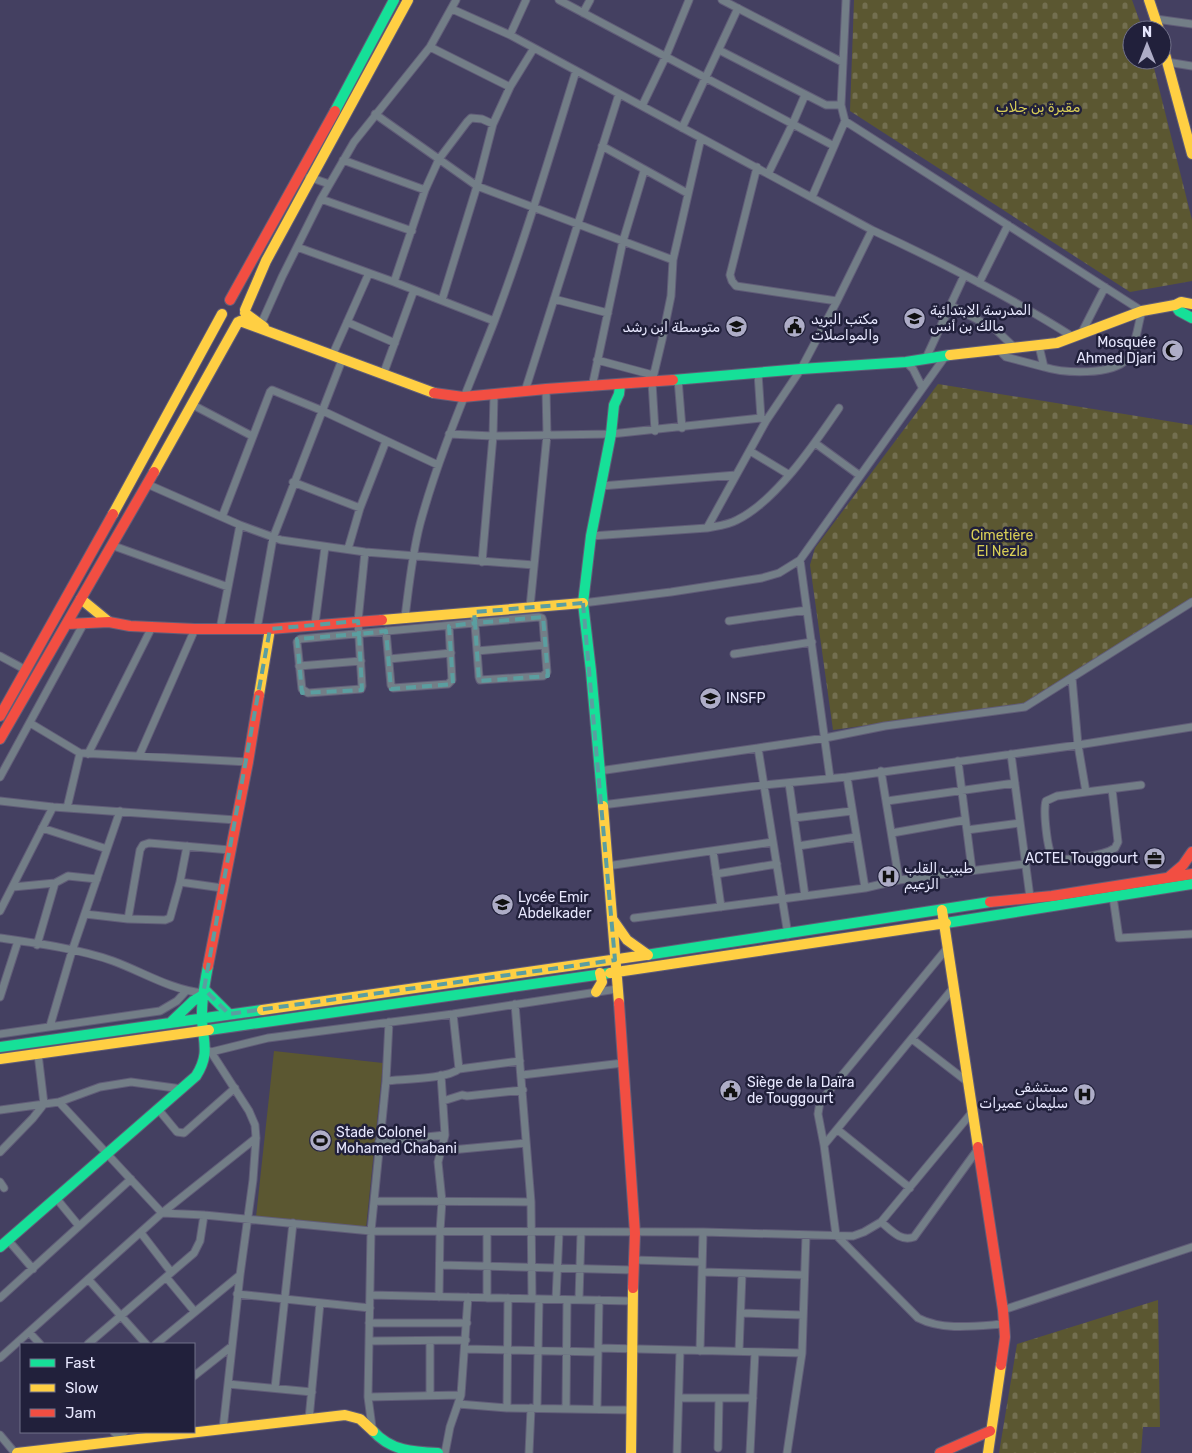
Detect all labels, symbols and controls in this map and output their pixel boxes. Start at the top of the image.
north arrow [1122,20,1172,70]
text: N [1142,24,1152,41]
park label: مقبرة بن جلاب [996,99,1080,116]
place label: المدرسة الابتدائية مالك بن أنس [930,302,1031,335]
school or university icon: المدرسة الابتدائية مالك بن أنس [902,306,926,330]
place label: مكتب البريد والمواصلات [811,311,879,344]
school or university icon: متوسطة ابن رشد [724,315,748,339]
public building icon: مكتب البريد والمواصلات [783,315,807,339]
place label: متوسطة ابن رشد [622,319,720,336]
place label: Mosquée Ahmed Djari [1076,334,1156,367]
mosque icon: Mosquée Ahmed Djari [1160,338,1184,362]
park label: Cimetière El Nezla [971,527,1033,560]
school or university icon: INSFP [698,686,722,710]
place label: INSFP [726,690,765,707]
office icon: ACTEL Touggourt [1142,846,1166,870]
place label: ACTEL Touggourt [1025,850,1139,867]
place label: طبيب القلب الزعيم [904,860,973,893]
hospital icon: طبيب القلب الزعيم [876,864,900,888]
place label: Lycée Emir Abdelkader [518,889,592,922]
school or university icon: Lycée Emir Abdelkader [490,893,514,917]
place label: Siège de la Daïra de Touggourt [747,1074,854,1107]
public building icon: Siège de la Daïra de Touggourt [719,1078,743,1102]
place label: مستشفى سليمان عميرات [979,1079,1068,1112]
hospital icon: مستشفى سليمان عميرات [1072,1083,1096,1107]
place label: Stade Colonel Mohamed Chabani [336,1124,457,1157]
sports icon: Stade Colonel Mohamed Chabani [308,1128,332,1152]
legend [20,1343,195,1433]
text: Fast [65,1354,95,1372]
text: Slow [65,1379,98,1397]
text: Jam [65,1404,96,1422]

